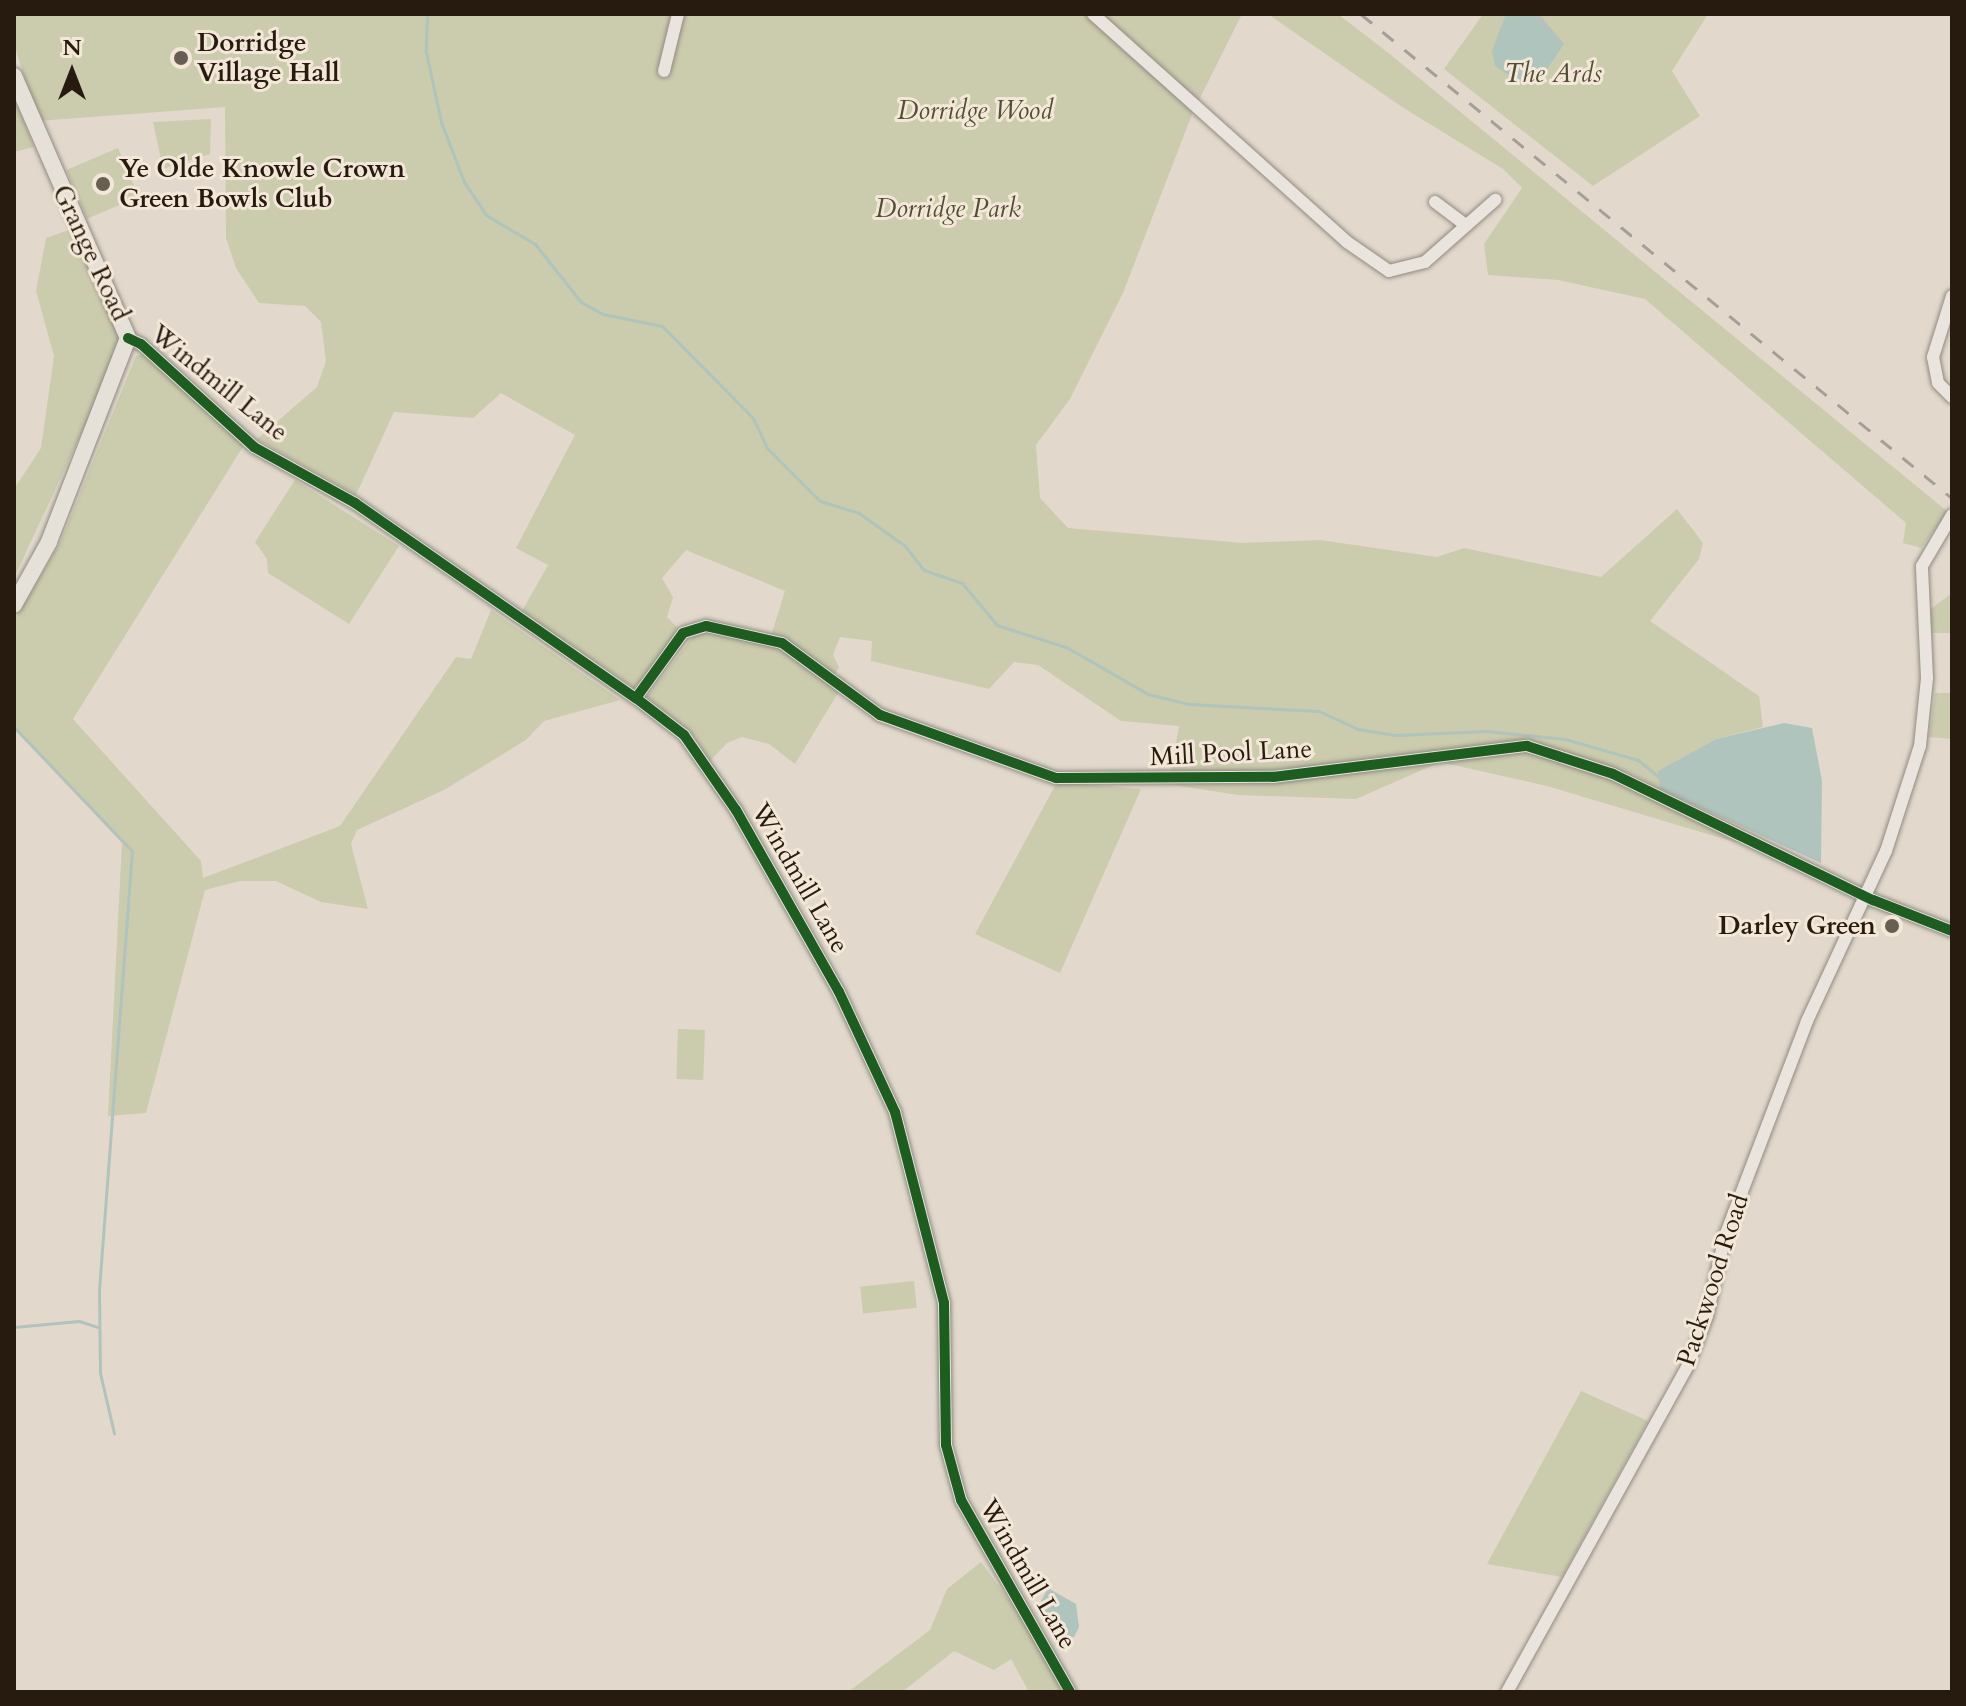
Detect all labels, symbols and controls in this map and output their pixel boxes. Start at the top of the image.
place label: Dorridge Village Hall [197,27,340,88]
north arrow [32,32,112,112]
text: N [62,33,82,63]
marker: Dorridge Village Hall [172,49,190,67]
park label: The Ards [1504,58,1602,90]
park label: Dorridge Wood [897,95,1053,127]
place label: Ye Olde Knowle Crown Green Bowls Club [119,153,405,214]
marker: Ye Olde Knowle Crown Green Bowls Club [94,175,112,193]
street label: Grange Road [46,180,136,326]
park label: Dorridge Park [875,193,1021,225]
street label: Windmill Lane [144,318,294,448]
street label: Mill Pool Lane [1149,733,1313,773]
street label: Windmill Lane [745,798,855,958]
place label: Darley Green [1718,910,1876,942]
marker: Darley Green [1883,917,1901,935]
street label: Packwood Road [1670,1190,1756,1370]
street label: Windmill Lane [973,1494,1083,1654]

